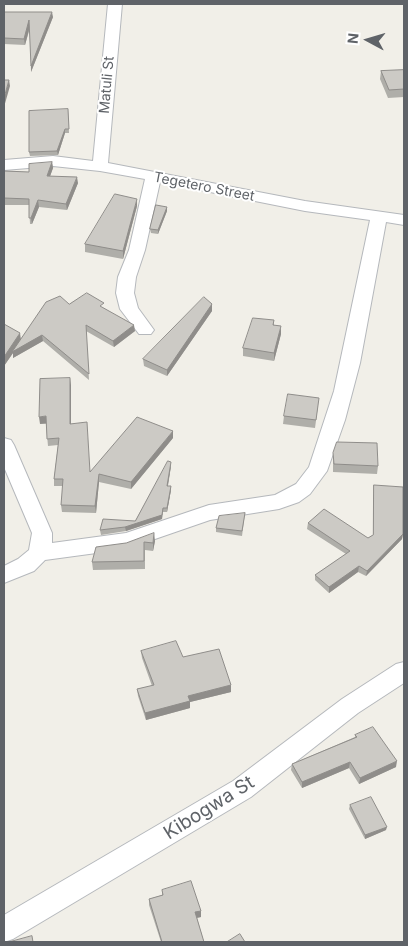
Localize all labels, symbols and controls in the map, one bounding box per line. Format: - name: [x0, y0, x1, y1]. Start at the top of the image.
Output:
- north arrow: [343, 15, 393, 65]
- text: N: [344, 32, 362, 45]
- street label: Matuli St: [96, 56, 118, 114]
- street label: Tegetero Street: [152, 169, 256, 205]
- street label: Kibogwa St: [160, 771, 258, 845]

